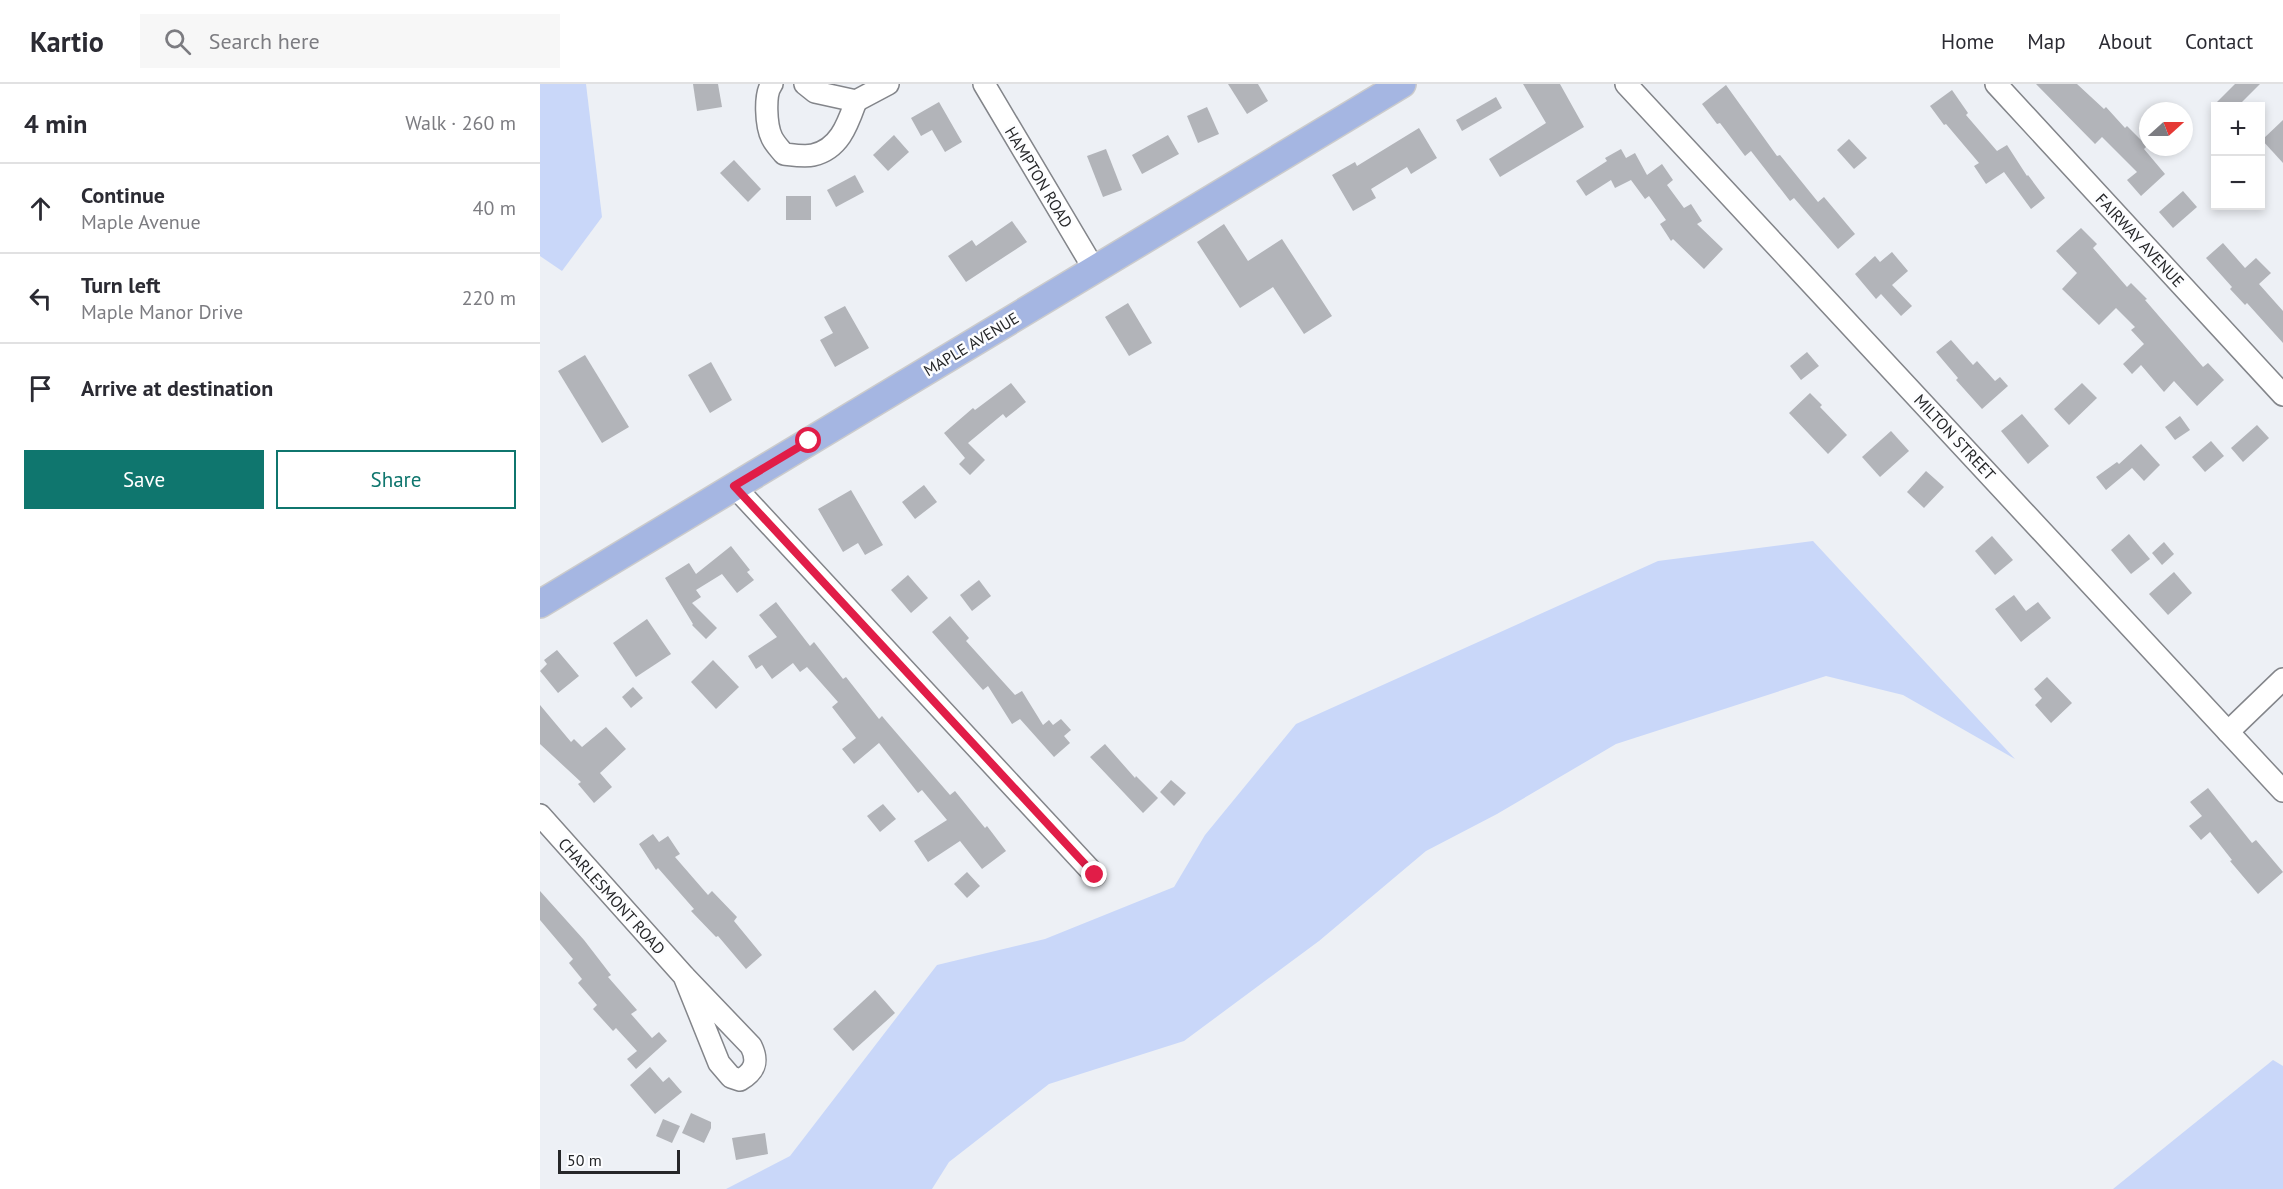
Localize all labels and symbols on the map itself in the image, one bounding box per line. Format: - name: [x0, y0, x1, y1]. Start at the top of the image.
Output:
- north arrow: [2139, 102, 2193, 156]
- street label: HAMPTON ROAD: [1001, 123, 1077, 231]
- street label: FAIRWAY AVENUE: [2092, 189, 2188, 291]
- street label: MAPLE AVENUE: [920, 308, 1022, 380]
- street label: MILTON STREET: [1910, 390, 2000, 484]
- route start: [795, 427, 821, 453]
- street label: CHARLESMONT ROAD: [554, 834, 670, 958]
- route end: [1081, 861, 1107, 887]
- scale bar: [558, 1147, 680, 1174]

